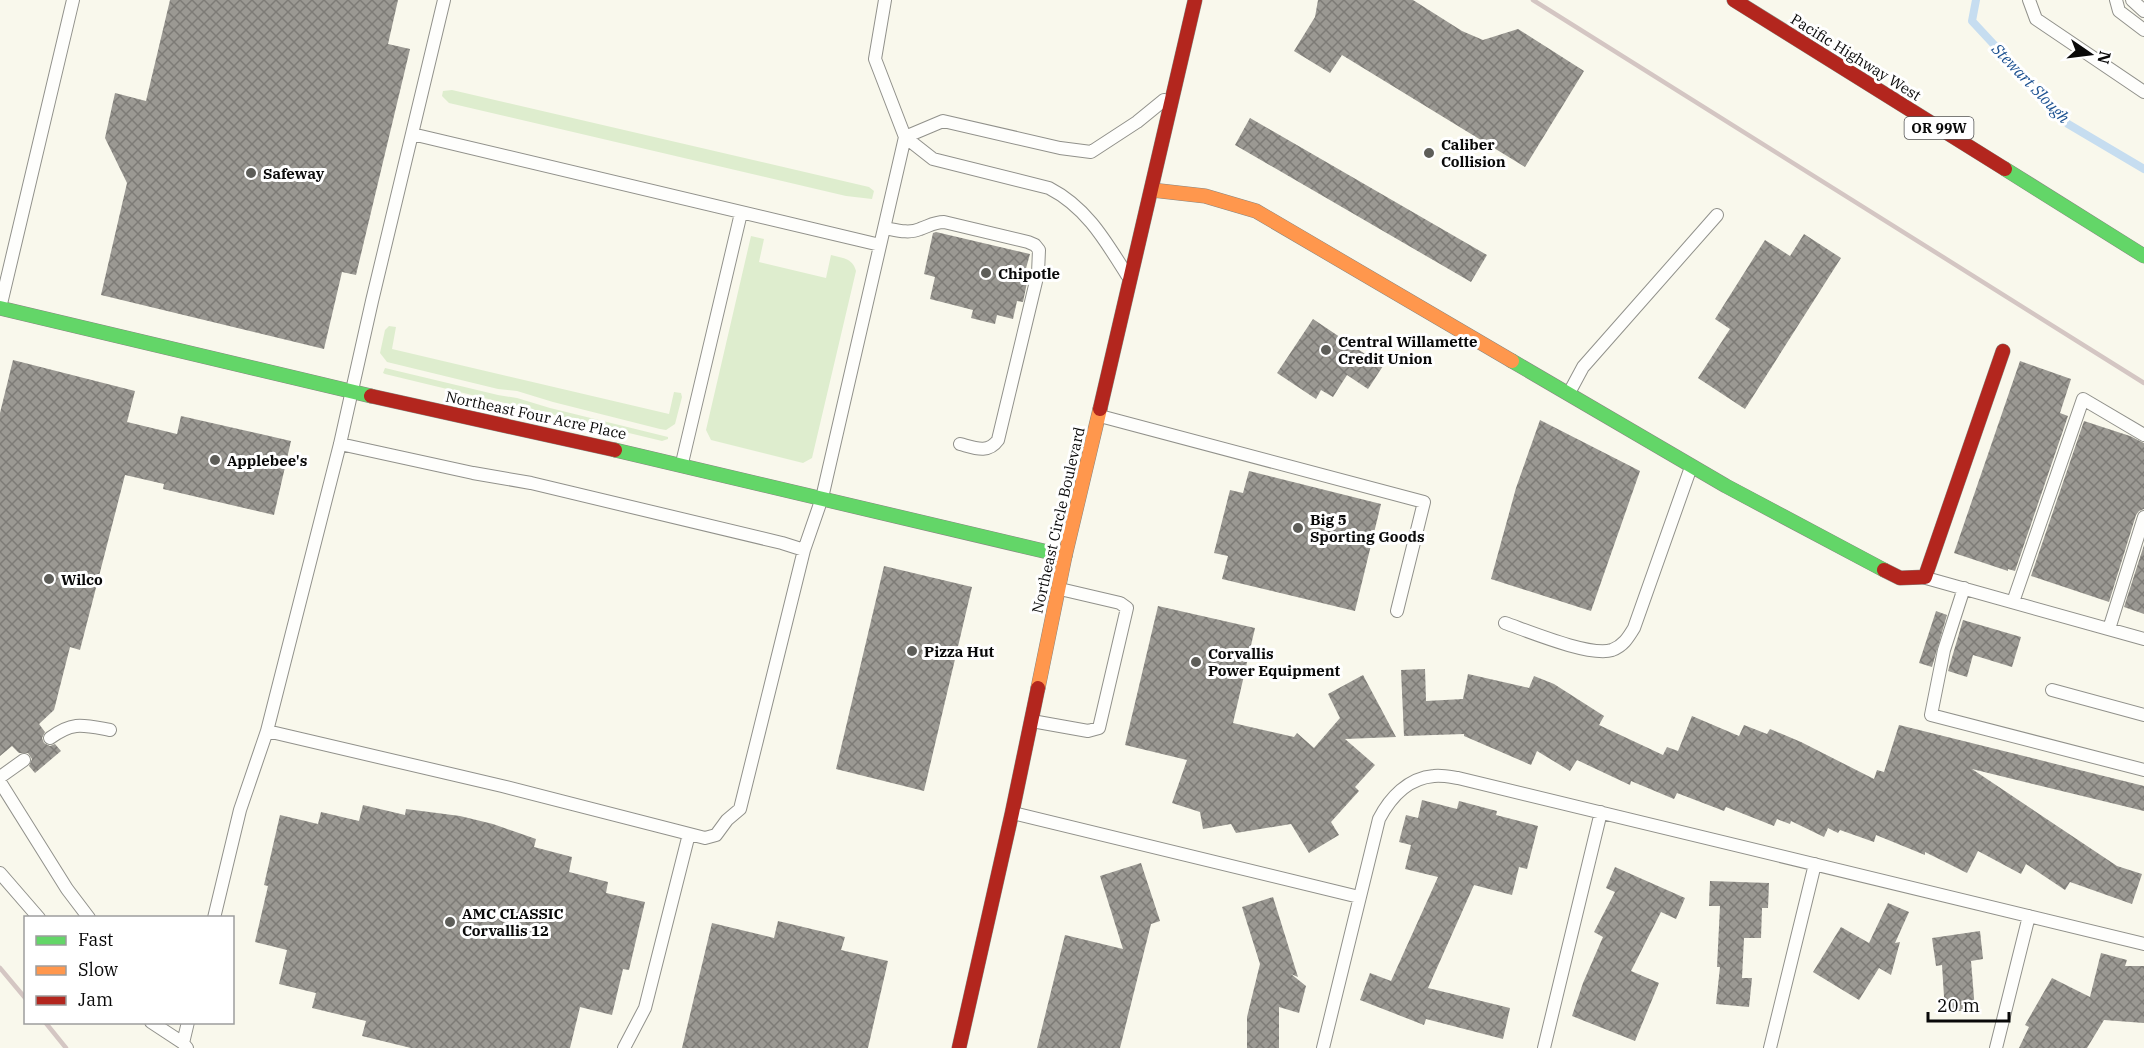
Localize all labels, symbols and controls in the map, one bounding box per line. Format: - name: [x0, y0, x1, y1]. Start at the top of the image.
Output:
- street label: Pacific Highway West: [1787, 9, 1925, 105]
- north arrow: [2060, 24, 2120, 84]
- water label: Stewart Slough: [1987, 38, 2074, 127]
- text: N: [2093, 49, 2116, 66]
- road number: OR 99W: [1904, 117, 1974, 139]
- place label: Caliber Collision: [1441, 135, 1506, 171]
- marker: Caliber Collision: [1422, 146, 1436, 160]
- place label: Safeway: [263, 164, 325, 183]
- marker: Safeway: [244, 166, 258, 180]
- place label: Chipotle: [998, 264, 1060, 283]
- marker: Chipotle: [979, 266, 993, 280]
- place label: Central Willamette Credit Union: [1338, 332, 1477, 368]
- marker: Central Willamette Credit Union: [1319, 343, 1333, 357]
- street label: Northeast Four Acre Place: [444, 387, 628, 443]
- street label: Northeast Circle Boulevard: [1027, 425, 1089, 615]
- place label: Applebee's: [227, 451, 307, 470]
- marker: Applebee's: [208, 453, 222, 467]
- place label: Big 5 Sporting Goods: [1310, 510, 1425, 546]
- marker: Big 5 Sporting Goods: [1291, 521, 1305, 535]
- place label: Wilco: [61, 570, 103, 589]
- marker: Wilco: [42, 572, 56, 586]
- place label: Pizza Hut: [924, 642, 995, 661]
- marker: Pizza Hut: [905, 644, 919, 658]
- place label: Corvallis Power Equipment: [1208, 644, 1341, 680]
- marker: Corvallis Power Equipment: [1189, 655, 1203, 669]
- place label: AMC CLASSIC Corvallis 12: [462, 904, 564, 940]
- marker: AMC CLASSIC Corvallis 12: [443, 915, 457, 929]
- legend: [24, 916, 234, 1024]
- text: Fast: [78, 928, 113, 951]
- text: Slow: [78, 958, 118, 981]
- scale bar: [1928, 985, 2009, 1023]
- text: Jam: [78, 988, 113, 1011]
- text: 20 m: [1937, 994, 1980, 1017]

